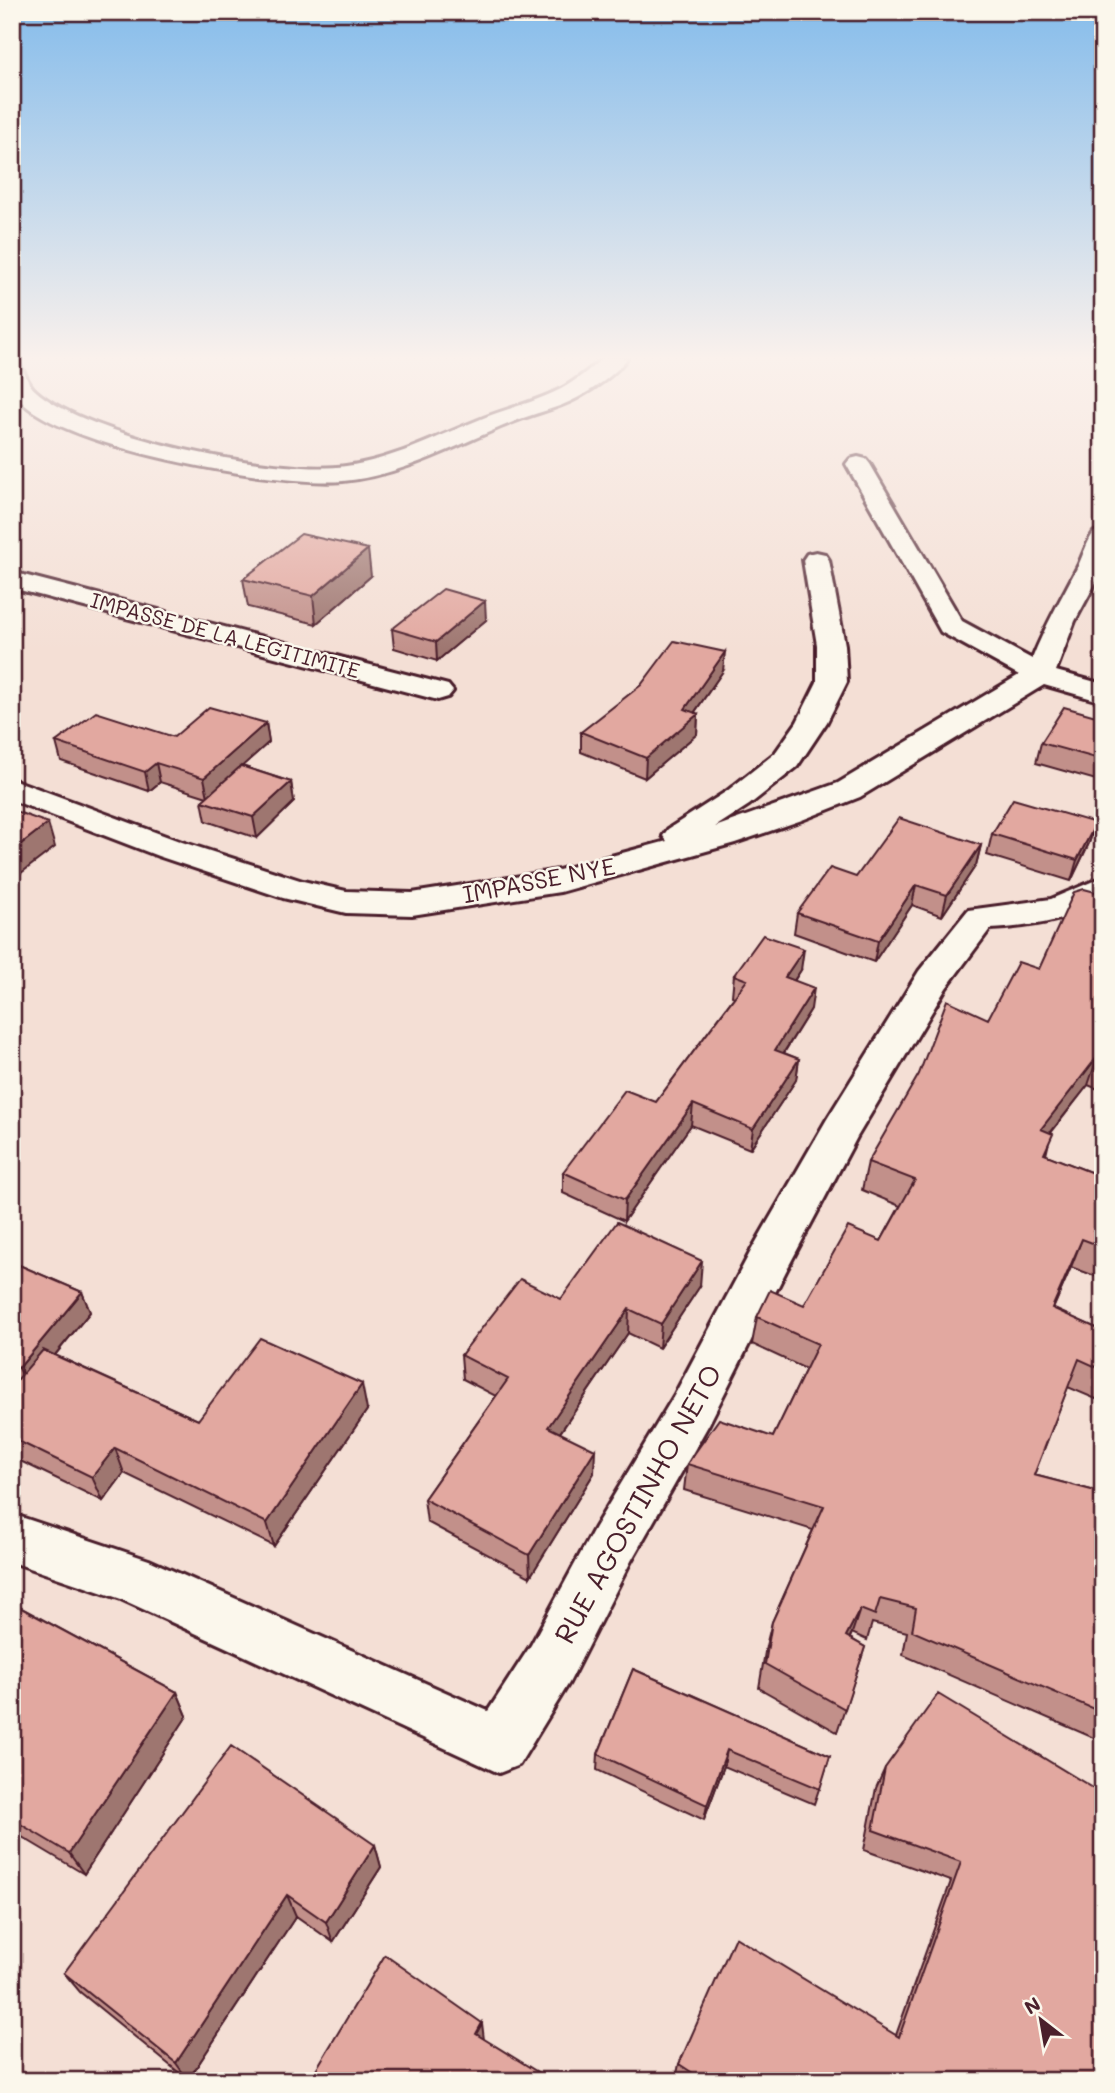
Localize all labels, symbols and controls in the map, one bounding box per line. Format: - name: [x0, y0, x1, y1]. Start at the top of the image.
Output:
- street label: IMPASSE DE LA LEGITIMITE: [88, 586, 363, 684]
- street label: IMPASSE NYE: [460, 850, 618, 909]
- street label: RUE AGOSTINHO NETO: [545, 1358, 729, 1649]
- north arrow: [1006, 1984, 1076, 2054]
- text: N: [1019, 1991, 1045, 2019]

